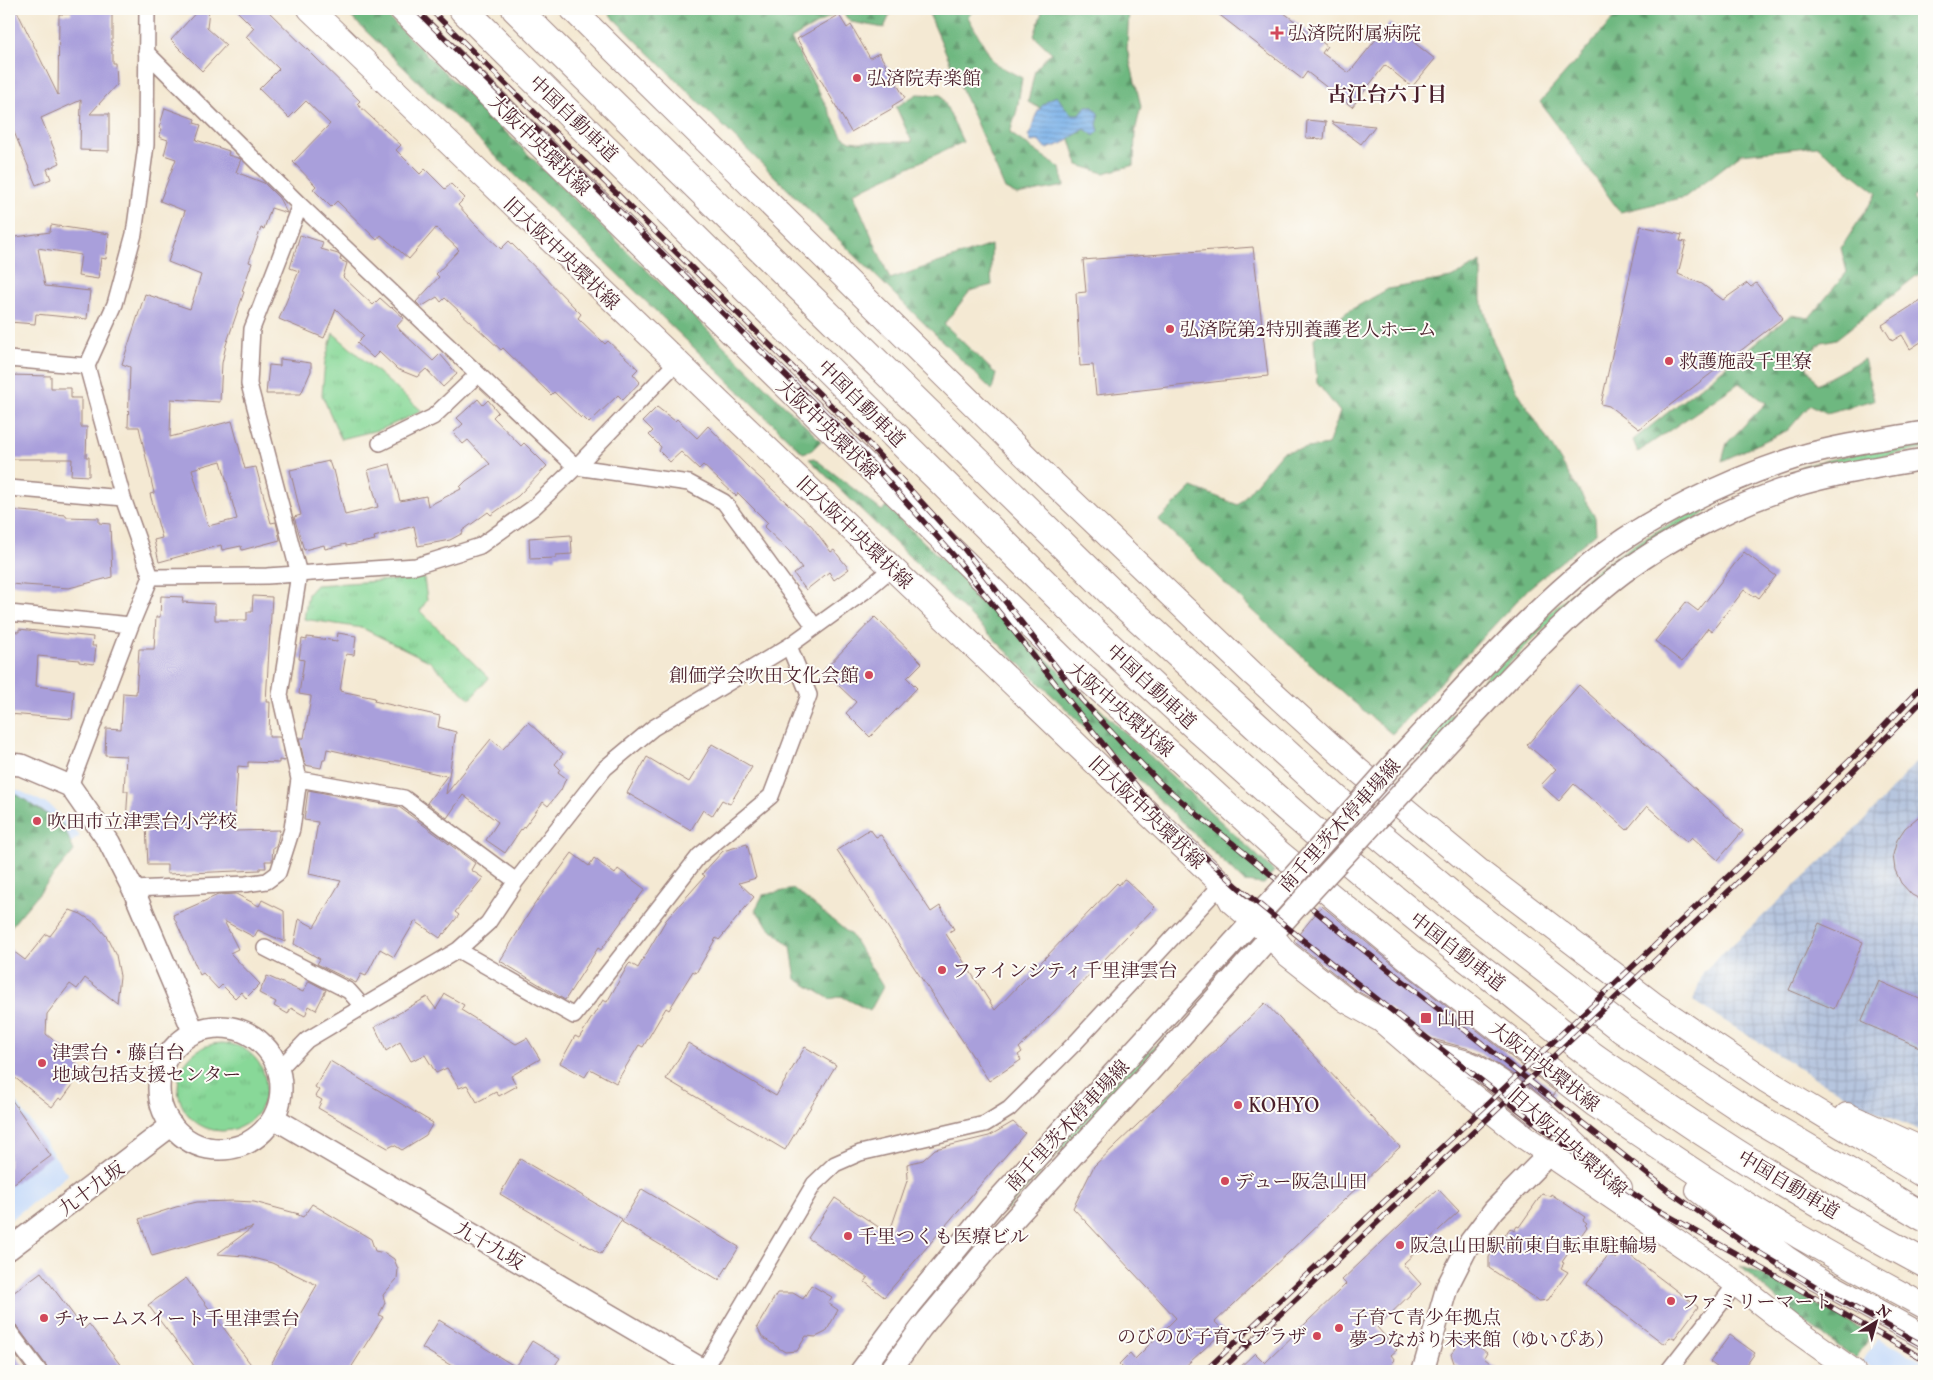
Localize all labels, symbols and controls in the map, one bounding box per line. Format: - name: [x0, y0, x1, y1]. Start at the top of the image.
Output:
- place label: 弘済院附属病院: [1288, 22, 1421, 46]
- marker: 弘済院附属病院: [1270, 26, 1284, 40]
- place label: 弘済院寿楽館: [867, 67, 981, 91]
- street label: 中国自動車道: [524, 70, 623, 167]
- marker: 弘済院寿楽館: [851, 72, 863, 84]
- district label: 古江台六丁目: [1327, 82, 1447, 107]
- street label: 大阪中央環状線: [484, 90, 595, 201]
- street label: 旧大阪中央環状線: [498, 192, 624, 315]
- place label: 弘済院第2特別養護老人ホーム: [1180, 318, 1437, 342]
- marker: 弘済院第2特別養護老人ホーム: [1164, 323, 1176, 335]
- place label: 救護施設千里寮: [1679, 350, 1812, 374]
- street label: 中国自動車道: [812, 355, 910, 453]
- marker: 救護施設千里寮: [1663, 355, 1675, 367]
- street label: 大阪中央環状線: [771, 375, 883, 485]
- street label: 旧大阪中央環状線: [791, 471, 917, 594]
- street label: 中国自動車道: [1101, 639, 1201, 734]
- street label: 大阪中央環状線: [1062, 657, 1178, 762]
- place label: 創価学会吹田文化会館: [669, 664, 859, 688]
- marker: 創価学会吹田文化会館: [863, 669, 875, 681]
- street label: 旧大阪中央環状線: [1083, 751, 1209, 874]
- street label: 南千里茨木停車場線: [1274, 754, 1406, 897]
- place label: 吹田市立津雲台小学校: [47, 810, 237, 834]
- marker: 吹田市立津雲台小学校: [31, 815, 43, 827]
- street label: 中国自動車道: [1405, 907, 1510, 996]
- place label: ファインシティ千里津雲台: [952, 959, 1178, 983]
- marker: ファインシティ千里津雲台: [936, 964, 948, 976]
- place label: 山田: [1437, 1007, 1475, 1031]
- marker: 山田: [1419, 1011, 1433, 1025]
- street label: 大阪中央環状線: [1485, 1016, 1604, 1117]
- place label: 津雲台・藤白台 地域包括支援センター: [52, 1041, 241, 1087]
- street label: 南千里茨木停車場線: [1001, 1055, 1135, 1196]
- marker: 津雲台・藤白台 地域包括支援センター: [36, 1057, 48, 1069]
- street label: 旧大阪中央環状線: [1503, 1083, 1632, 1203]
- place label: KOHYO: [1248, 1094, 1319, 1118]
- marker: KOHYO: [1232, 1099, 1244, 1111]
- street label: 中国自動車道: [1733, 1145, 1844, 1225]
- street label: 九十九坂: [54, 1156, 129, 1221]
- place label: デュー阪急山田: [1235, 1170, 1367, 1194]
- marker: デュー阪急山田: [1219, 1175, 1231, 1187]
- street label: 九十九坂: [451, 1216, 528, 1275]
- place label: 千里つくも医療ビル: [858, 1225, 1029, 1249]
- marker: 千里つくも医療ビル: [842, 1230, 854, 1242]
- place label: 阪急山田駅前東自転車駐輪場: [1410, 1234, 1657, 1258]
- marker: 阪急山田駅前東自転車駐輪場: [1394, 1239, 1406, 1251]
- place label: ファミリーマート: [1681, 1290, 1833, 1314]
- marker: ファミリーマート: [1665, 1295, 1677, 1307]
- north arrow: [1850, 1298, 1900, 1348]
- text: N: [1873, 1301, 1894, 1323]
- place label: 子育て青少年拠点 夢つながり未来館（ゆいぴあ）: [1349, 1306, 1615, 1352]
- place label: チャームスイート千里津雲台: [54, 1307, 300, 1331]
- marker: チャームスイート千里津雲台: [38, 1312, 50, 1324]
- marker: 子育て青少年拠点 夢つながり未来館（ゆいぴあ）: [1333, 1322, 1345, 1334]
- place label: のびのび子育てプラザ: [1117, 1325, 1307, 1349]
- marker: のびのび子育てプラザ: [1311, 1330, 1323, 1342]

